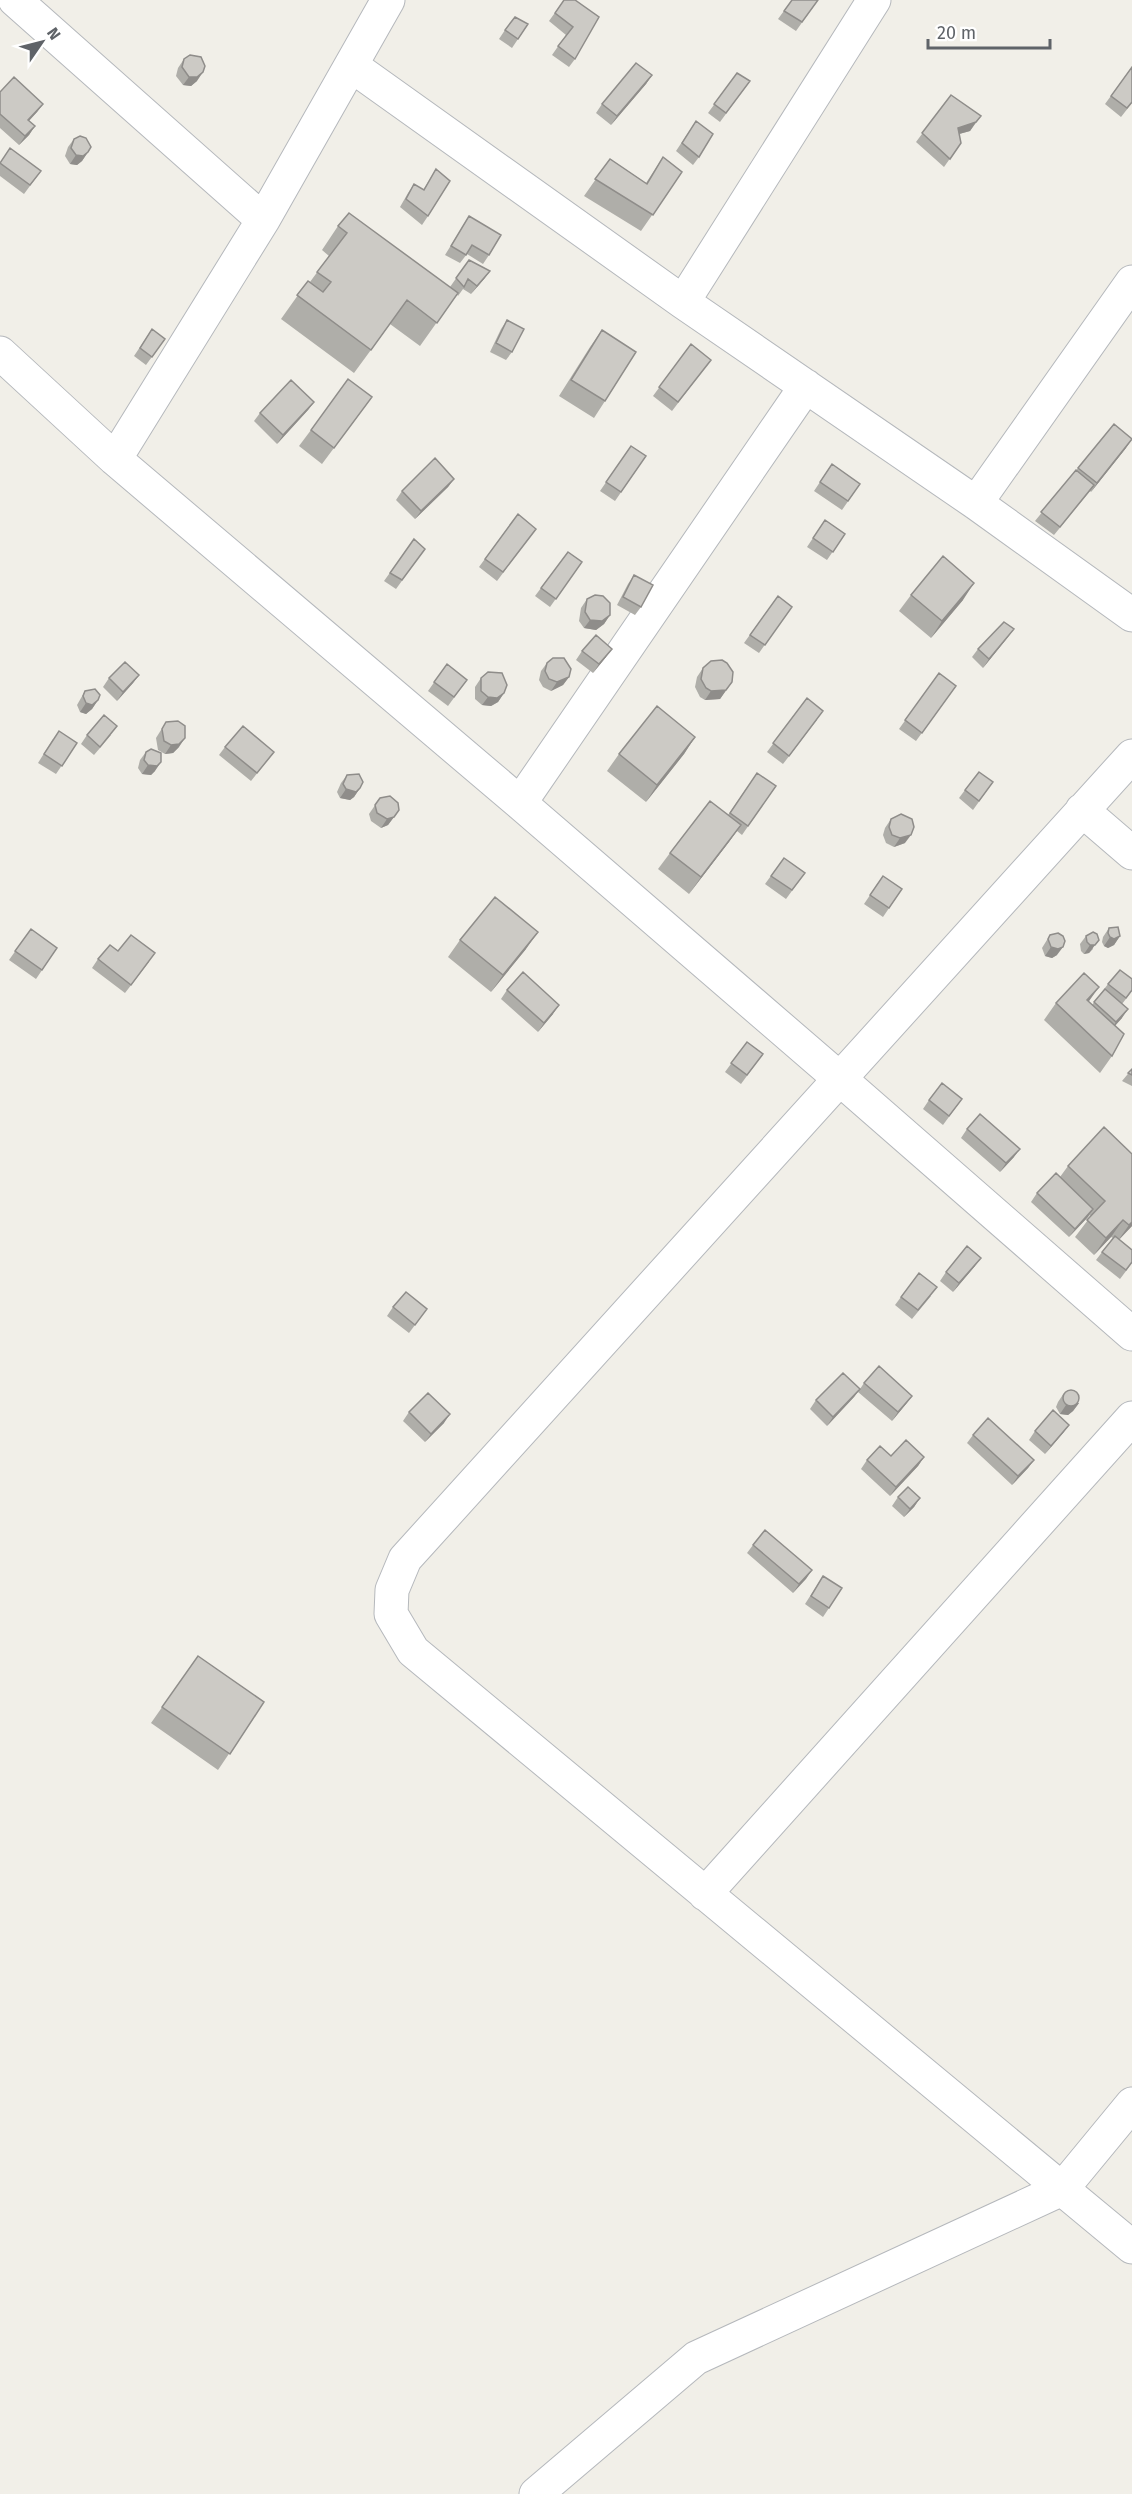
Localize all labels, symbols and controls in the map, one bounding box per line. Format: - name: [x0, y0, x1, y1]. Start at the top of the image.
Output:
- north arrow: [12, 12, 72, 72]
- scale bar: [928, 12, 1050, 50]
- text: 20 m: [937, 22, 976, 44]
- text: N: [43, 24, 65, 43]

